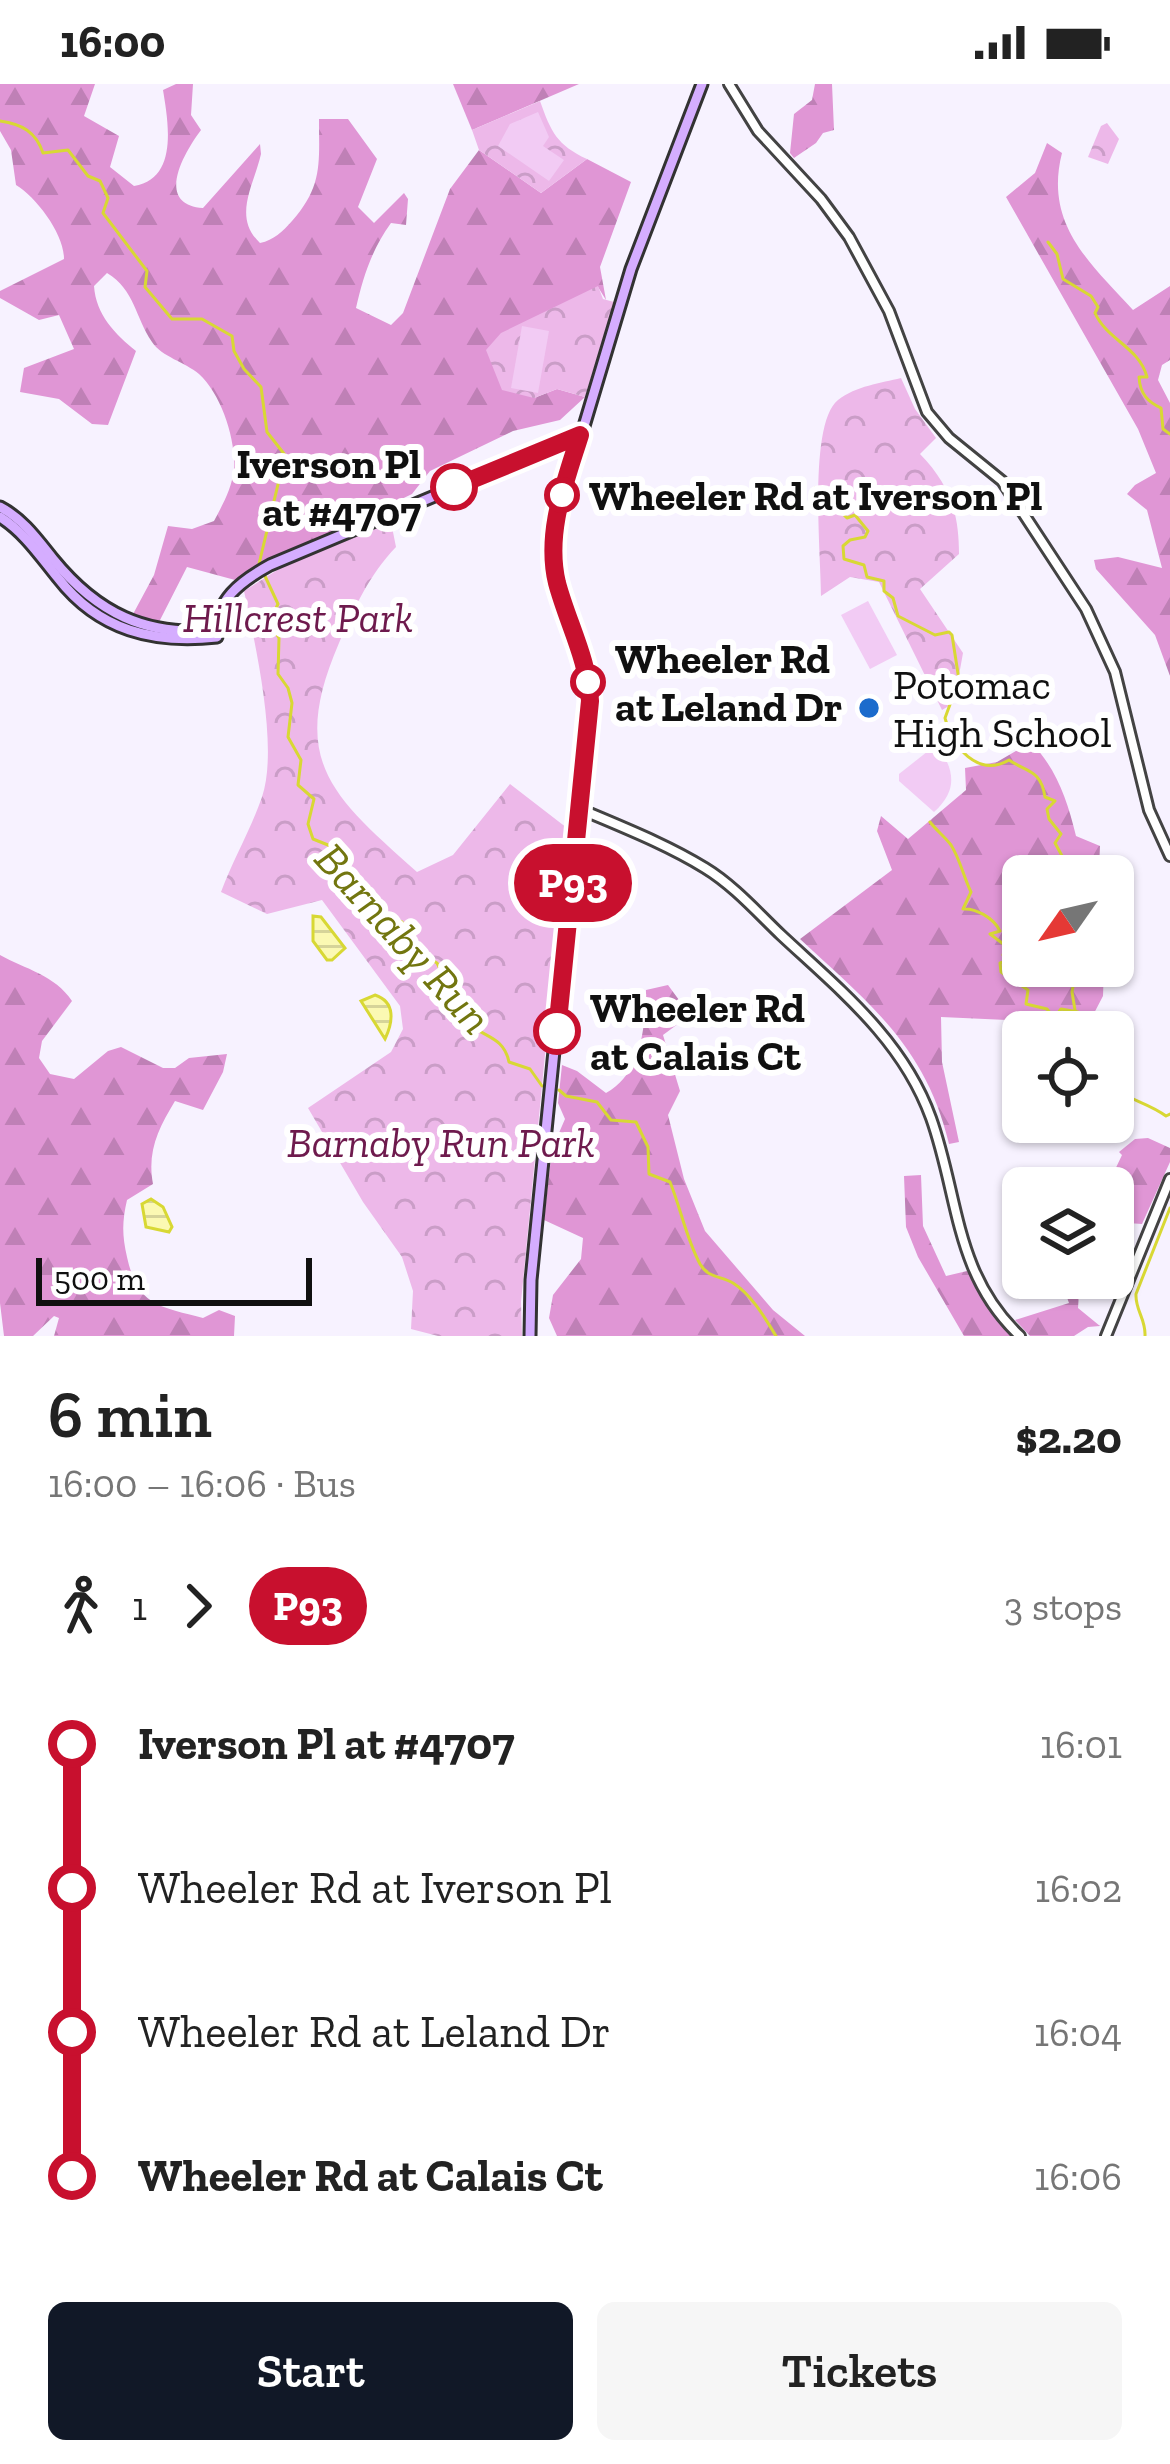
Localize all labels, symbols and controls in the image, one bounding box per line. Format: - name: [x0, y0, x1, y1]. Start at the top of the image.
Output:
- text: 16:00: [60, 15, 165, 69]
- place label: Iverson Pl at #4707: [236, 438, 421, 537]
- marker: Iverson Pl at #4707: [432, 465, 476, 509]
- place label: Wheeler Rd at Iverson Pl: [589, 470, 1042, 521]
- marker: Wheeler Rd at Iverson Pl: [546, 479, 578, 511]
- park label: Hillcrest Park: [183, 592, 413, 643]
- place label: Wheeler Rd at Leland Dr: [615, 633, 842, 732]
- place label: Potomac High School: [893, 659, 1112, 758]
- marker: Wheeler Rd at Leland Dr: [572, 666, 604, 698]
- marker: Potomac High School: [856, 695, 882, 721]
- water label: Barnaby Run: [304, 832, 503, 1045]
- line badge: P93: [504, 844, 642, 922]
- north arrow: [1002, 855, 1134, 987]
- map controls: [1002, 855, 1134, 1299]
- text: P93: [538, 857, 608, 908]
- place label: Wheeler Rd at Calais Ct: [590, 982, 805, 1081]
- marker: Wheeler Rd at Calais Ct: [535, 1009, 579, 1053]
- button: locate: [1002, 1011, 1134, 1143]
- park label: Barnaby Run Park: [287, 1117, 595, 1168]
- button: layers: [1002, 1167, 1134, 1299]
- scale bar: [36, 1252, 312, 1305]
- text: 500 m: [54, 1259, 145, 1298]
- text: 6 min: [48, 1375, 212, 1454]
- text: $2.20: [1015, 1411, 1122, 1465]
- text: 16:00 – 16:06 · Bus: [48, 1460, 356, 1507]
- icon: walk: [48, 1573, 114, 1639]
- icon: forward: [165, 1573, 231, 1639]
- text: P93: [273, 1580, 343, 1631]
- text: 1: [132, 1583, 147, 1630]
- text: 3 stops: [1004, 1583, 1122, 1630]
- text: Iverson Pl at #4707: [138, 1717, 515, 1771]
- text: 16:01: [1040, 1721, 1122, 1768]
- text: Wheeler Rd at Iverson Pl: [138, 1861, 612, 1915]
- text: 16:02: [1035, 1865, 1122, 1912]
- text: Wheeler Rd at Leland Dr: [138, 2005, 611, 2059]
- text: 16:04: [1034, 2009, 1122, 2056]
- text: Wheeler Rd at Calais Ct: [138, 2149, 603, 2203]
- text: 16:06: [1034, 2153, 1122, 2200]
- button: Start: [48, 2302, 573, 2440]
- button: Tickets: [597, 2302, 1122, 2440]

